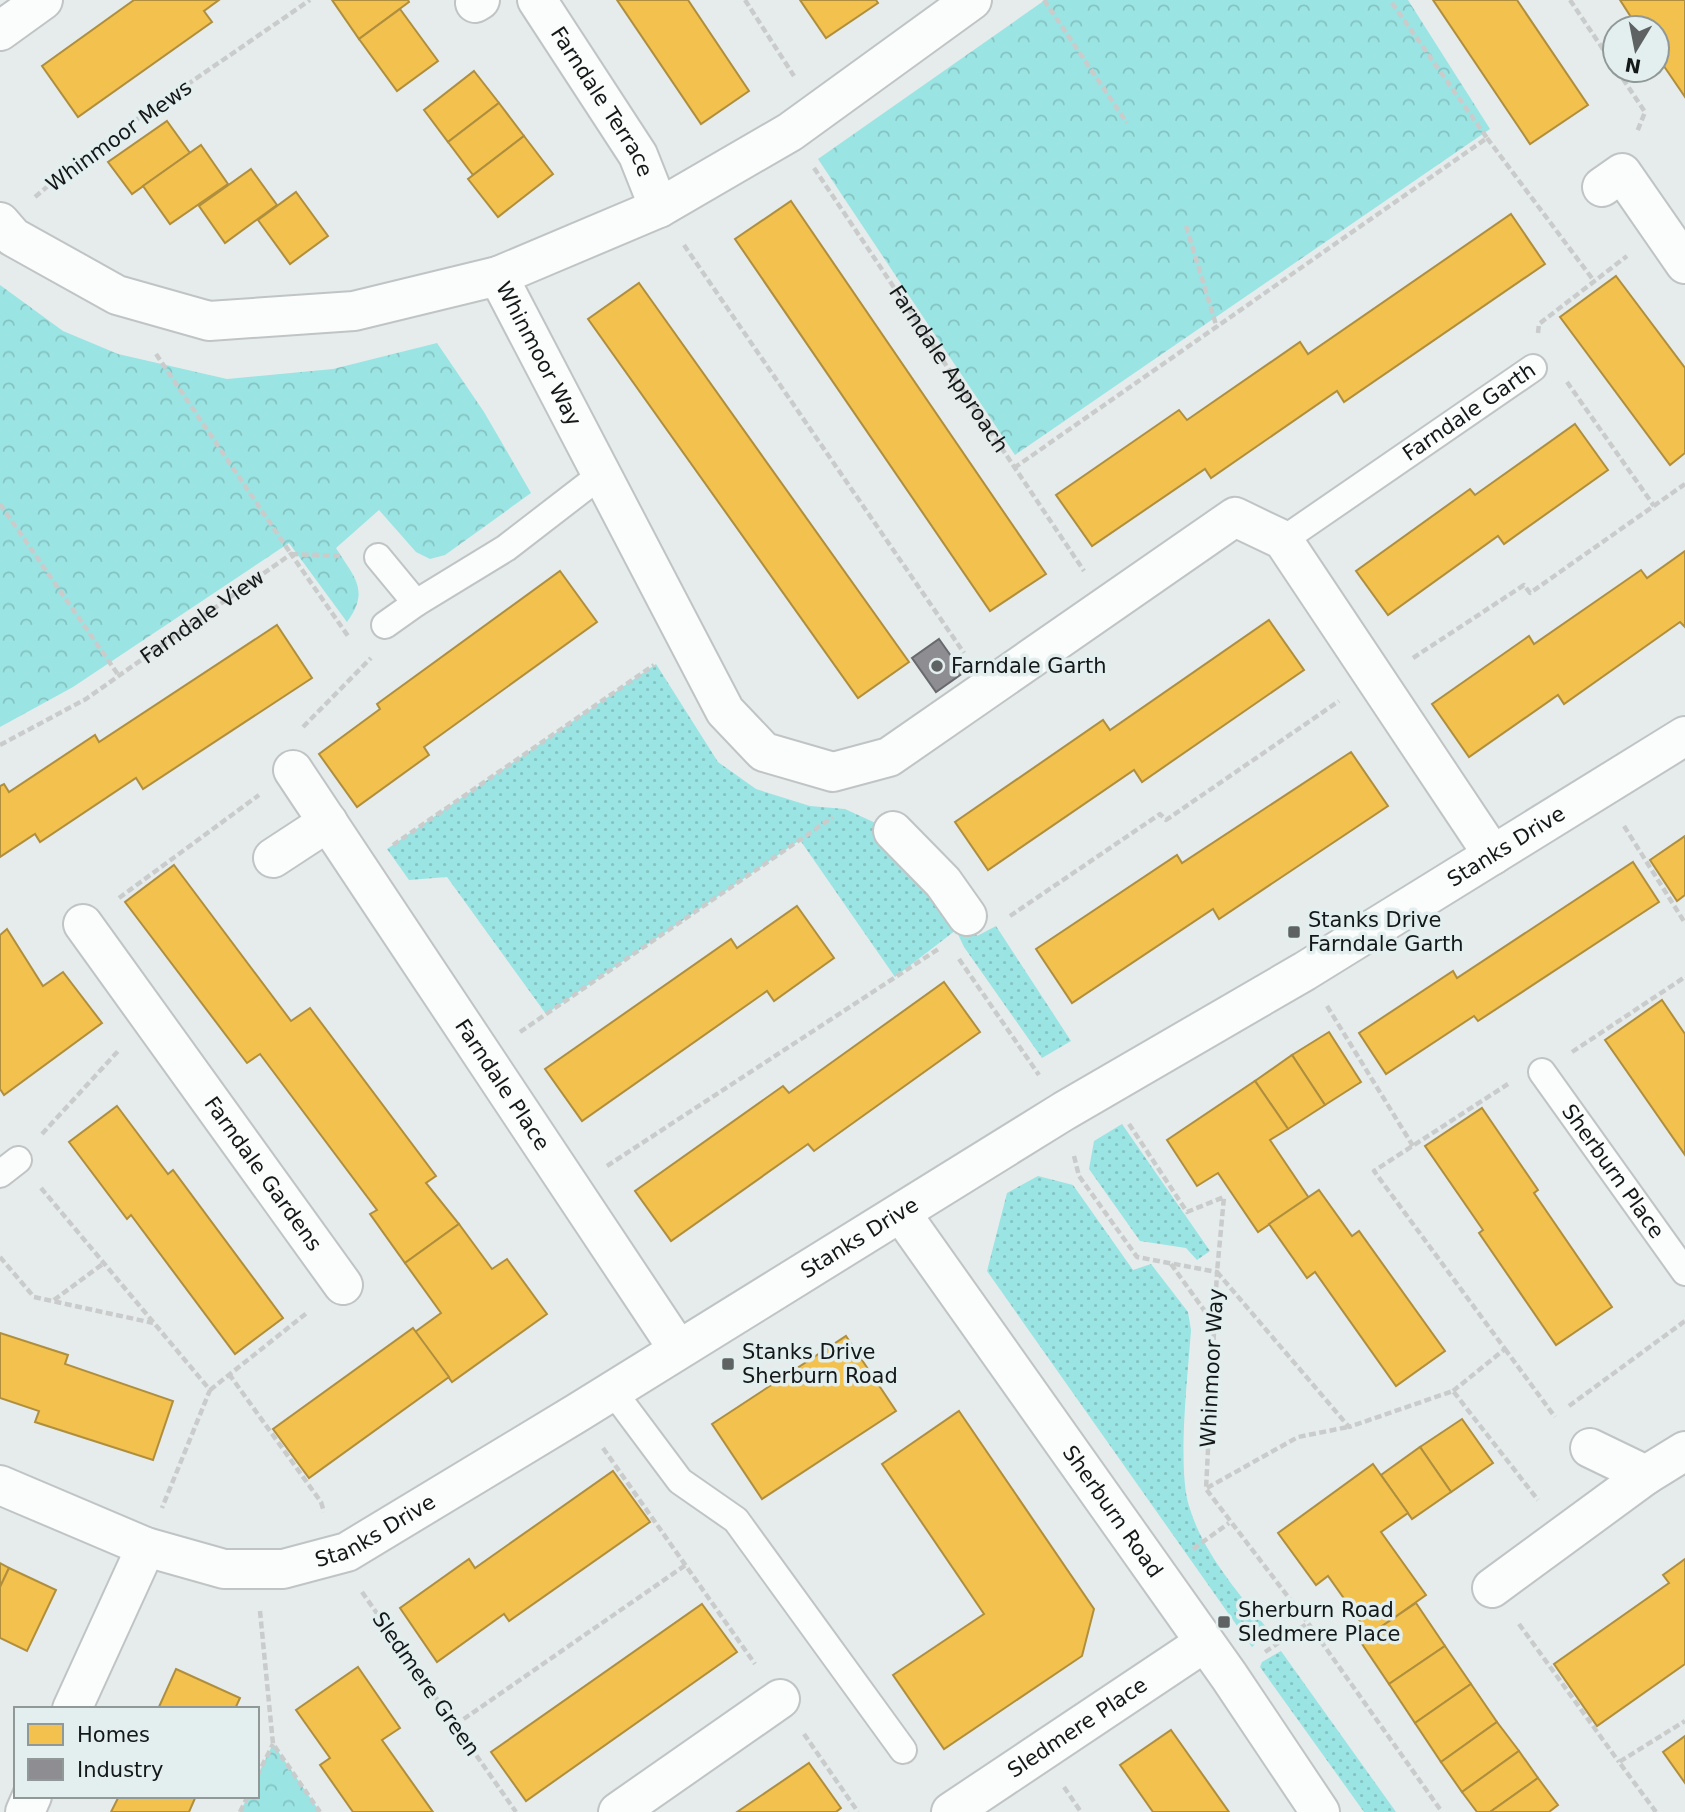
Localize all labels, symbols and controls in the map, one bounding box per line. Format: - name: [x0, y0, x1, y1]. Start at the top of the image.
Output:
- north arrow: [1601, 14, 1671, 84]
- street label: Farndale Terrace: [546, 22, 657, 180]
- text: N: [1623, 54, 1643, 78]
- street label: Whinmoor Mews: [42, 75, 196, 197]
- street label: Whinmoor Way: [491, 278, 586, 430]
- street label: Farndale Approach: [884, 281, 1013, 457]
- street label: Farndale Garth: [1398, 358, 1540, 466]
- street label: Farndale View: [136, 565, 269, 669]
- place label: Farndale Garth: [951, 654, 1107, 678]
- marker: Farndale Garth: [929, 658, 945, 674]
- street label: Stanks Drive: [1443, 801, 1569, 892]
- place label: Stanks Drive Farndale Garth: [1308, 908, 1464, 956]
- marker: Stanks Drive Farndale Garth: [1286, 924, 1302, 940]
- street label: Farndale Place: [450, 1015, 554, 1155]
- street label: Farndale Gardens: [199, 1092, 327, 1256]
- street label: Sherburn Place: [1557, 1100, 1669, 1243]
- street label: Stanks Drive: [796, 1192, 923, 1283]
- street label: Whinmoor Way: [1196, 1288, 1228, 1448]
- place label: Stanks Drive Sherburn Road: [742, 1340, 898, 1388]
- marker: Stanks Drive Sherburn Road: [720, 1356, 736, 1372]
- street label: Sherburn Road: [1058, 1441, 1167, 1582]
- street label: Stanks Drive: [312, 1490, 440, 1572]
- place label: Sherburn Road Sledmere Place: [1238, 1598, 1400, 1646]
- street label: Sledmere Green: [367, 1607, 485, 1761]
- marker: Sherburn Road Sledmere Place: [1216, 1614, 1232, 1630]
- street label: Sledmere Place: [1003, 1672, 1152, 1783]
- legend: [14, 1707, 259, 1798]
- text: Homes: [77, 1723, 150, 1747]
- text: Industry: [77, 1758, 163, 1782]

